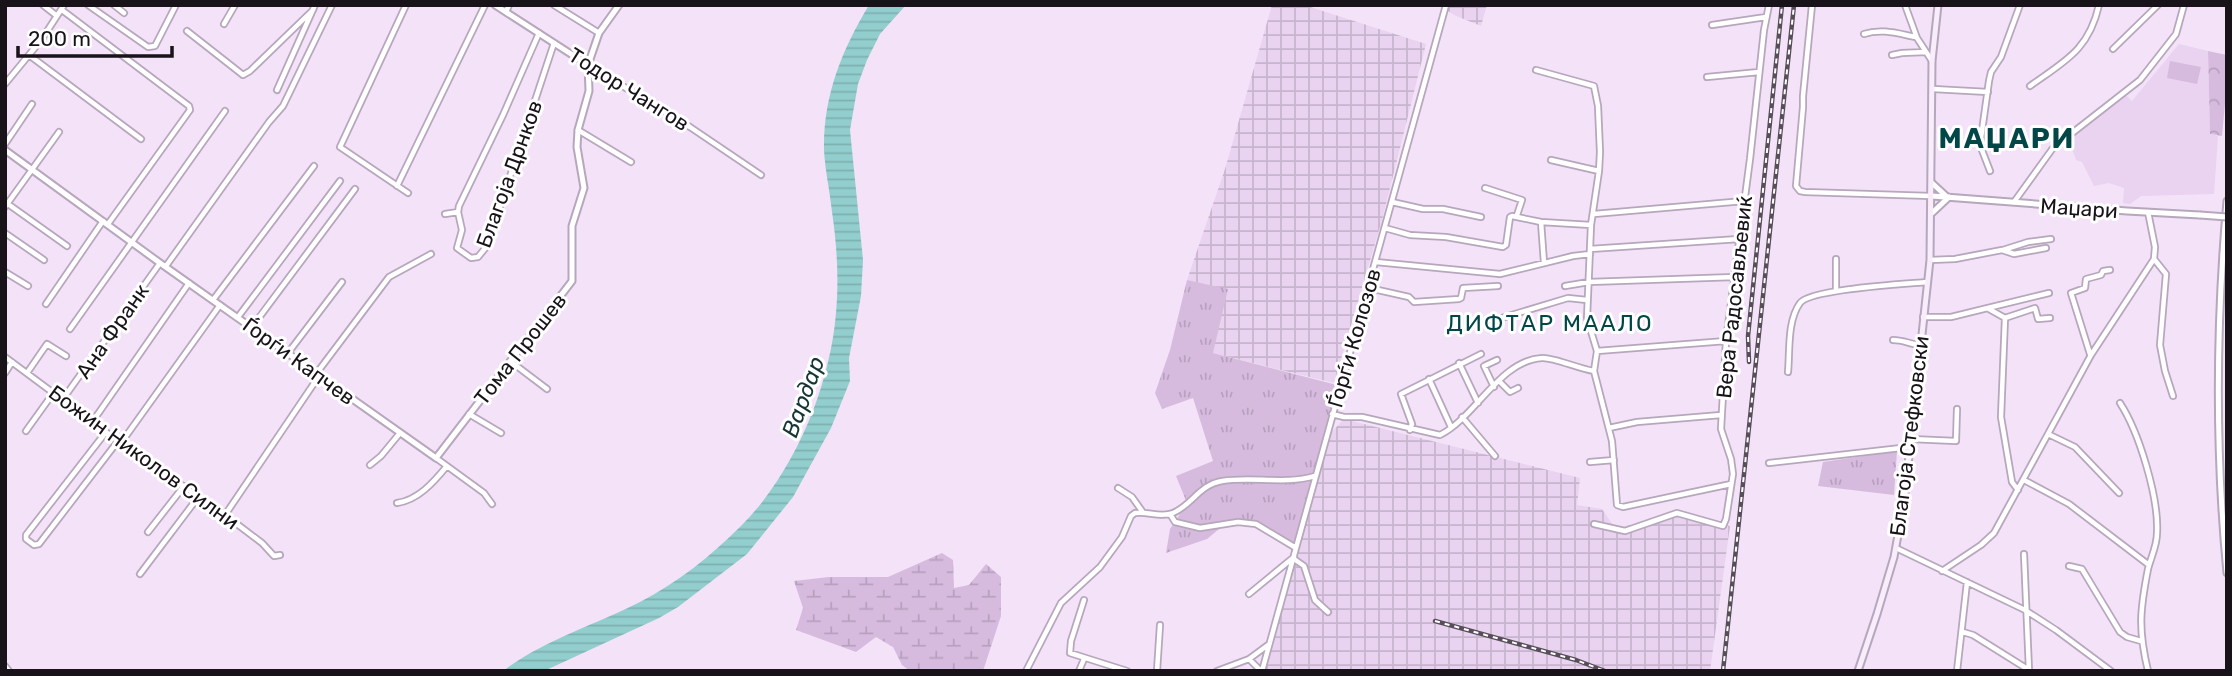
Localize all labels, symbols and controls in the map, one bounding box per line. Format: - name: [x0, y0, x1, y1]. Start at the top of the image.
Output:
- scale bar: [18, 14, 172, 58]
- text: 200 m: [28, 26, 91, 51]
- street label: Тодор Чангов: [564, 42, 694, 136]
- street label: Благоја Дрнков: [471, 97, 547, 251]
- district label: МАЏАРИ: [1939, 122, 2075, 155]
- street label: Маџари: [2039, 193, 2119, 223]
- street label: Вера Радосављевиќ: [1711, 194, 1757, 400]
- street label: Ѓорѓи Колозов: [1322, 266, 1386, 410]
- street label: Ана Франк: [70, 279, 154, 383]
- street label: Тома Прошев: [469, 288, 571, 410]
- district label: ДИФТАР МААЛО: [1446, 309, 1654, 337]
- street label: Ѓорѓи Капчев: [238, 312, 360, 410]
- street label: Благоја Стефковски: [1884, 334, 1934, 538]
- water label: Вардар: [776, 353, 831, 441]
- street label: Божин Николов Силни: [44, 380, 244, 534]

